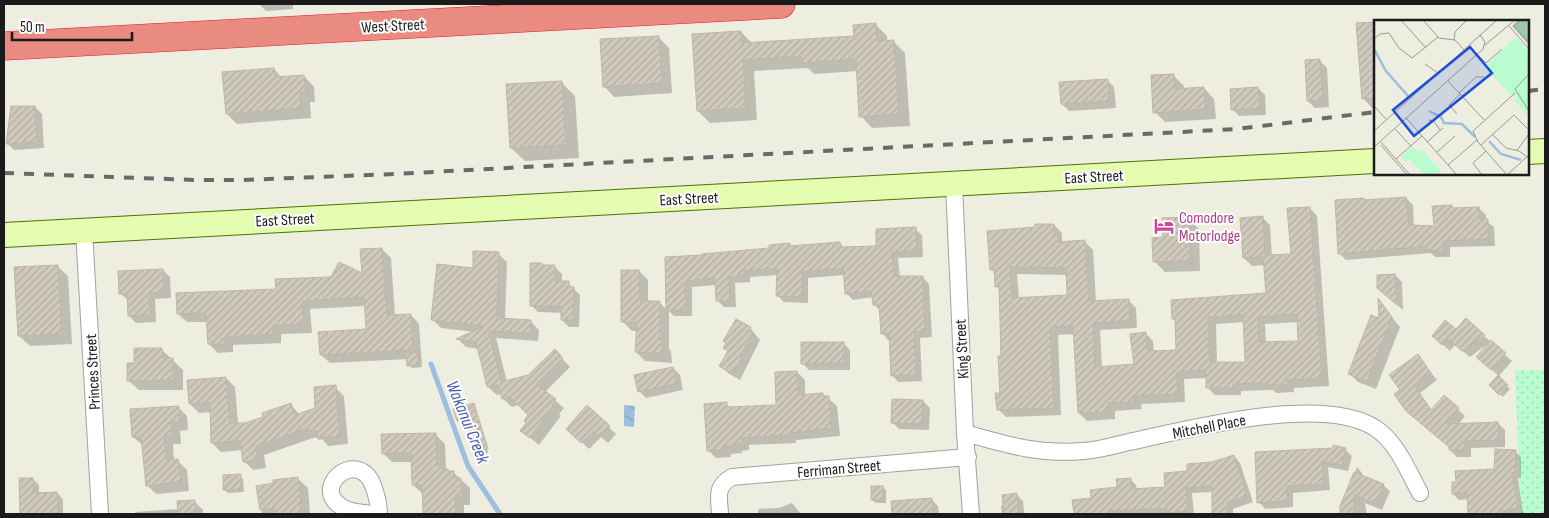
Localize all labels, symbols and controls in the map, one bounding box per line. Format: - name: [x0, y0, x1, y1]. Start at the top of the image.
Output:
- scale bar: [12, 10, 132, 42]
- street label: West Street: [361, 15, 425, 38]
- text: 50 m: [20, 18, 45, 37]
- inset map: [1374, 20, 1529, 175]
- street label: East Street: [1064, 166, 1124, 189]
- street label: East Street: [659, 188, 719, 211]
- street label: East Street: [255, 209, 315, 232]
- place label: Comodore Motorlodge: [1179, 209, 1240, 246]
- hotel icon: Comodore Motorlodge: [1153, 215, 1175, 237]
- street label: King Street: [951, 318, 974, 379]
- street label: Princes Street: [82, 333, 105, 410]
- water label: Wakanui Creek: [441, 378, 494, 468]
- street label: Mitchell Place: [1171, 411, 1247, 444]
- street label: Ferriman Street: [796, 456, 882, 483]

